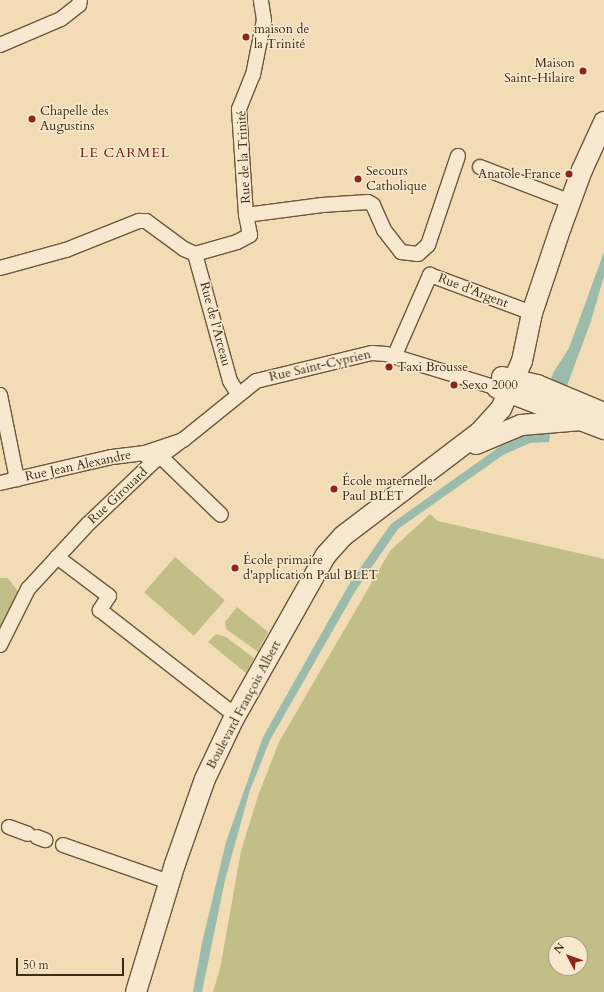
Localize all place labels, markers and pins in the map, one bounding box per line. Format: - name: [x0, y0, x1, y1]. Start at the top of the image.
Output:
- place label: maison de la Trinité: [254, 22, 309, 53]
- marker: maison de la Trinité: [241, 32, 251, 42]
- place label: Maison Saint-Hilaire: [504, 56, 575, 87]
- marker: Maison Saint-Hilaire: [578, 66, 588, 76]
- place label: Chapelle des Augustins: [40, 104, 109, 135]
- marker: Chapelle des Augustins: [27, 114, 37, 124]
- place label: Secours Catholique: [366, 164, 427, 195]
- place label: Anatole France: [478, 166, 561, 182]
- marker: Anatole France: [564, 169, 574, 179]
- marker: Secours Catholique: [353, 174, 363, 184]
- place label: Taxi Brousse: [397, 359, 468, 375]
- marker: Taxi Brousse: [384, 362, 394, 372]
- place label: Sexo 2000: [462, 377, 518, 393]
- marker: Sexo 2000: [449, 380, 459, 390]
- place label: École maternelle Paul BLET: [342, 474, 433, 505]
- marker: École maternelle Paul BLET: [329, 484, 339, 494]
- place label: École primaire d'application Paul BLET: [243, 553, 378, 584]
- marker: École primaire d'application Paul BLET: [230, 563, 240, 573]

